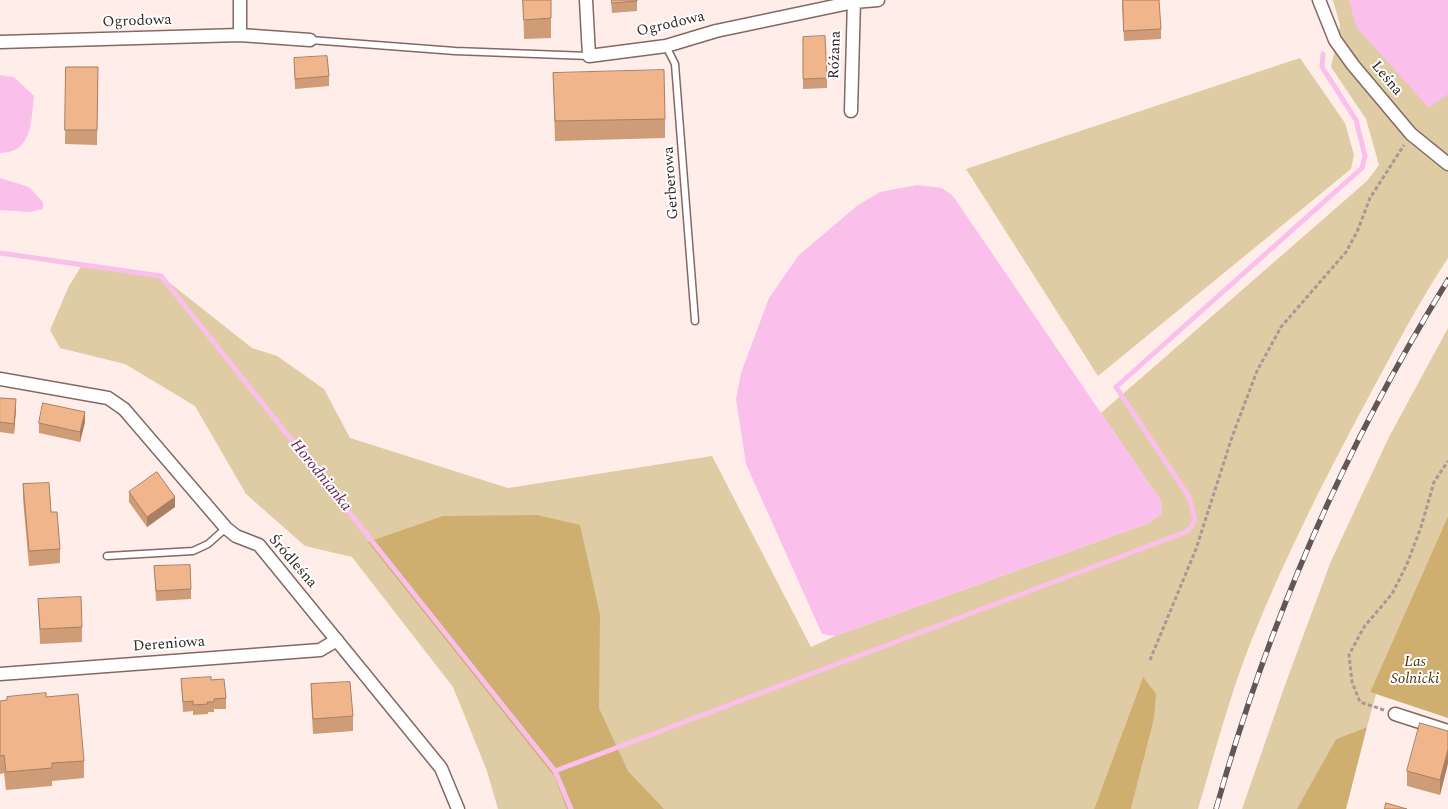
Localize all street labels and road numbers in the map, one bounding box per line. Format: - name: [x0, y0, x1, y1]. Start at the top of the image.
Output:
- street label: Ogrodowa: [635, 8, 707, 42]
- street label: Ogrodowa: [102, 12, 172, 32]
- street label: Różana: [826, 30, 846, 80]
- street label: Leśna: [1367, 58, 1405, 100]
- street label: Gerberowa: [660, 146, 684, 220]
- street label: Śródleśna: [264, 532, 320, 592]
- street label: Dereniowa: [132, 634, 206, 656]

